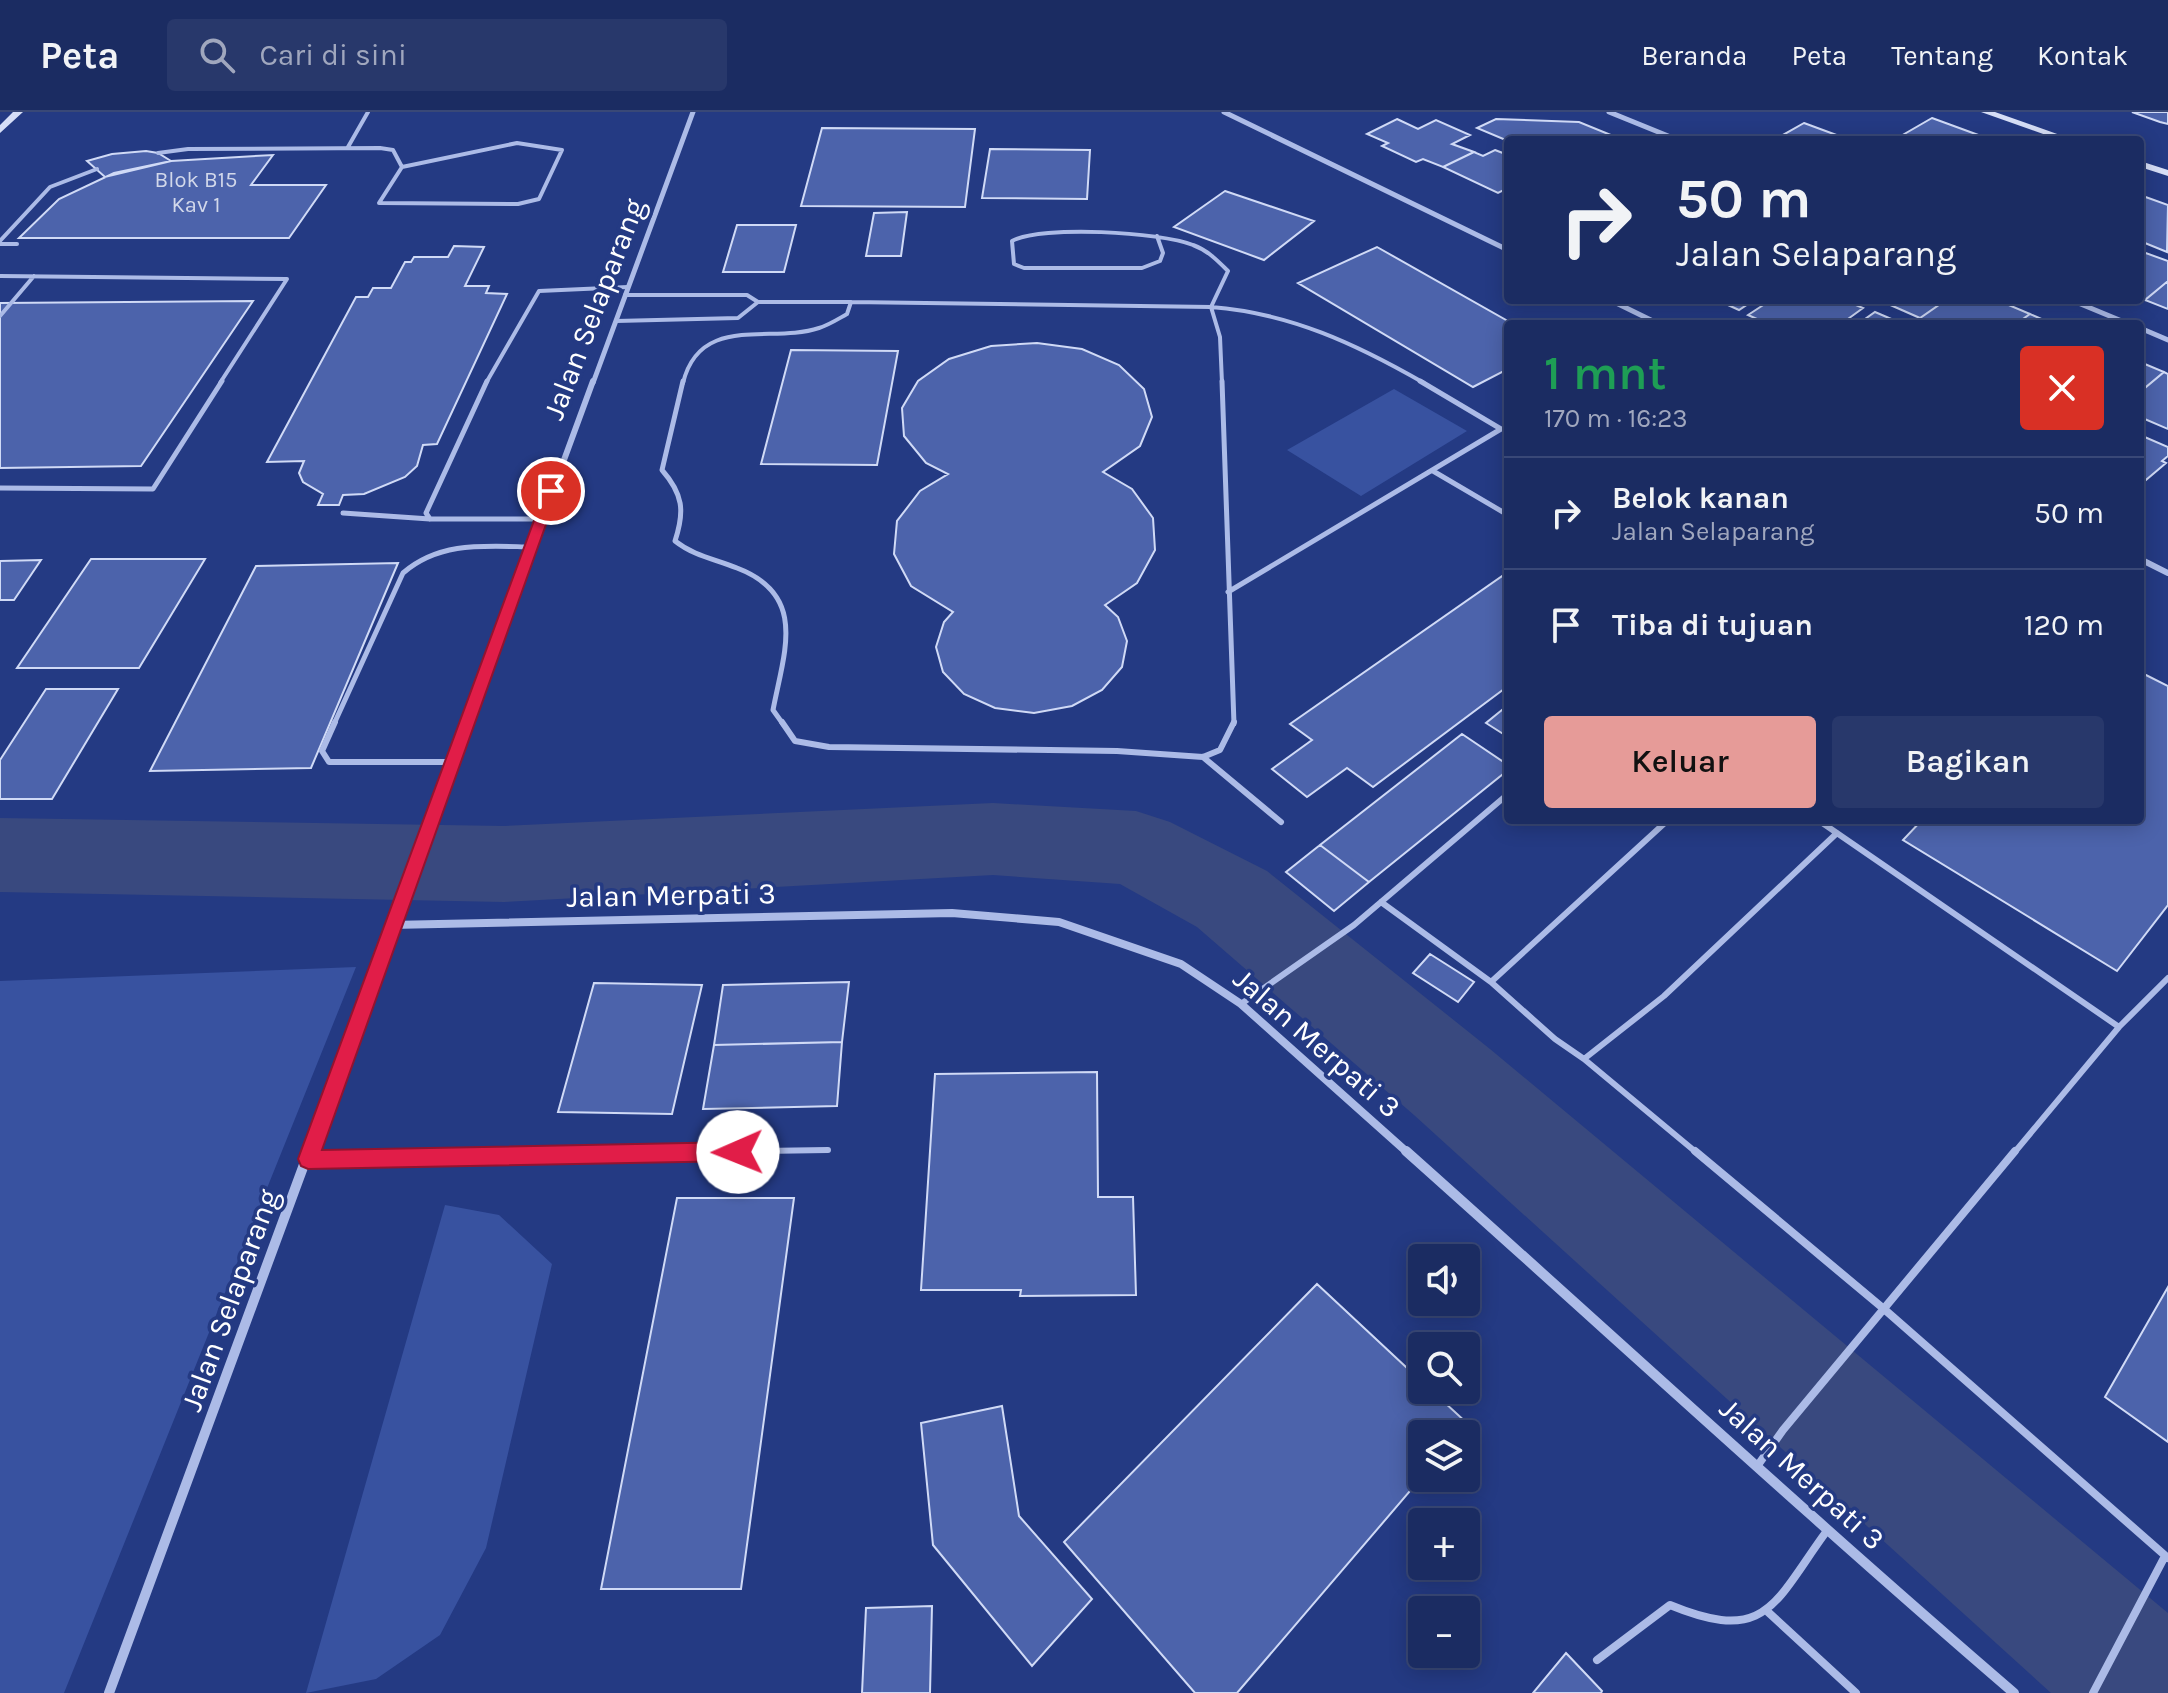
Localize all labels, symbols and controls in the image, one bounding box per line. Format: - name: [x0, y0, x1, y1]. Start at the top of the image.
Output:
- search box: [167, 19, 727, 91]
- text: Peta: [40, 33, 119, 78]
- icon: search: [195, 33, 239, 77]
- text: Cari di sini: [259, 37, 407, 73]
- text: Beranda: [1641, 39, 1747, 72]
- text: Peta: [1791, 39, 1847, 72]
- text: Tentang: [1891, 39, 1993, 72]
- text: Kontak: [2037, 39, 2128, 72]
- text: 50 m: [1676, 166, 1811, 231]
- house number: Blok B15 Kav 1: [155, 167, 237, 218]
- icon: right: [1544, 168, 1648, 272]
- street label: Jalan Selaparang: [535, 193, 653, 425]
- text: Jalan Selaparang: [1676, 233, 1956, 275]
- text: 1 mnt: [1544, 345, 1666, 401]
- button: close: [2020, 346, 2104, 430]
- text: 170 m · 16:23: [1544, 403, 1688, 434]
- pin: [517, 457, 585, 525]
- icon: arrive: [529, 469, 573, 513]
- text: Belok kanan: [1612, 480, 1789, 516]
- icon: right: [1544, 491, 1588, 535]
- text: 50 m: [2034, 495, 2104, 531]
- text: Jalan Selaparang: [1612, 516, 1815, 547]
- icon: arrive: [1544, 603, 1588, 647]
- text: Tiba di tujuan: [1612, 607, 1813, 643]
- text: 120 m: [2024, 607, 2104, 643]
- button: Keluar: [1544, 716, 1816, 808]
- button: Bagikan: [1832, 716, 2104, 808]
- street label: Jalan Merpati 3: [566, 875, 776, 915]
- street label: Jalan Merpati 3: [1226, 961, 1408, 1125]
- position arrow: [696, 1110, 780, 1194]
- street label: Jalan Selaparang: [173, 1184, 287, 1416]
- map controls: [1408, 1244, 1480, 1668]
- button: sound: [1408, 1244, 1480, 1316]
- button: search: [1408, 1332, 1480, 1404]
- street label: Jalan Merpati 3: [1712, 1391, 1892, 1557]
- button: layers: [1408, 1420, 1480, 1492]
- button: +: [1408, 1508, 1480, 1580]
- button: −: [1408, 1596, 1480, 1668]

